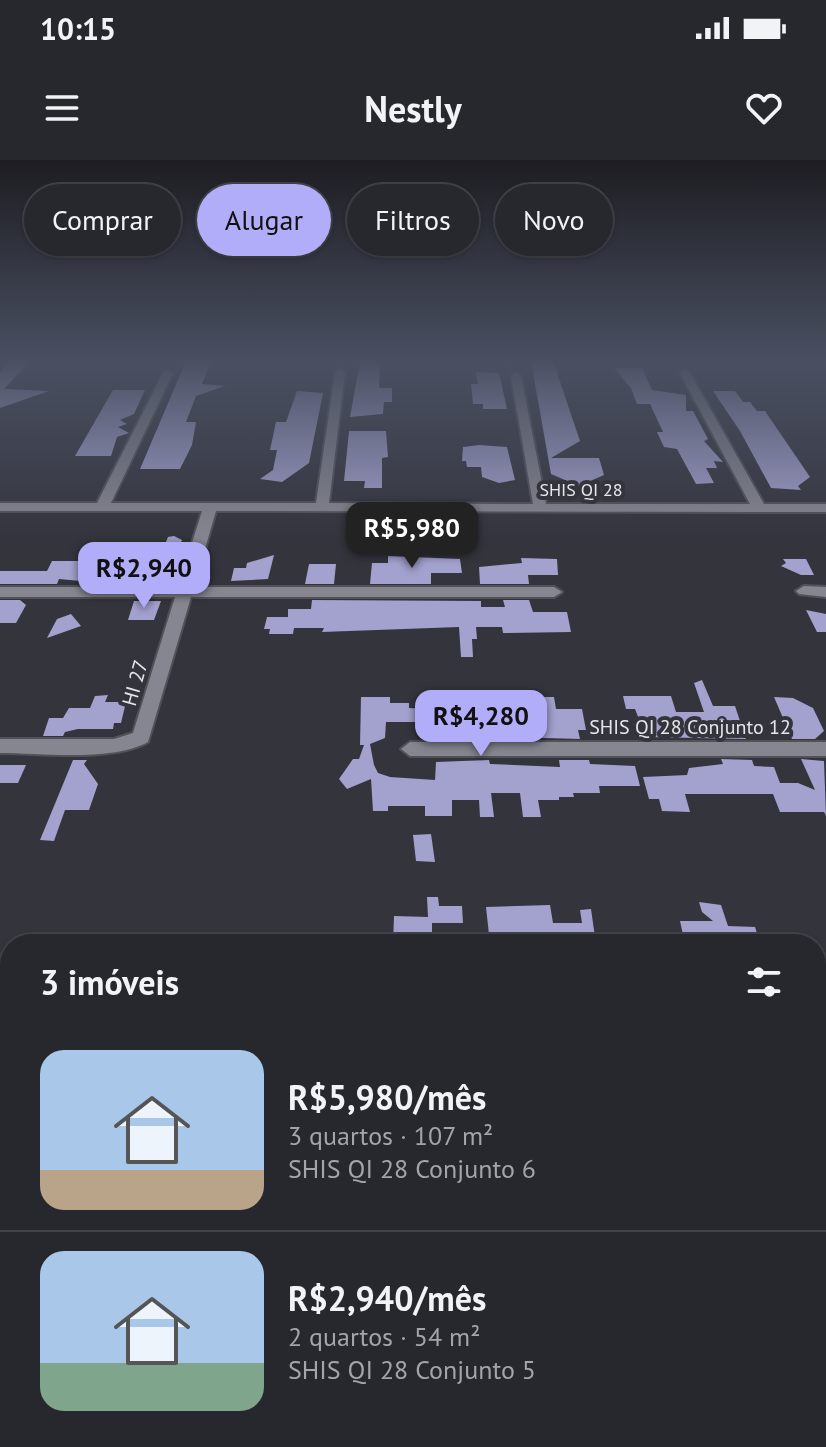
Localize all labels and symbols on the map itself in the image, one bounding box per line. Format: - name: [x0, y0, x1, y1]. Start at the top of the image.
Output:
- street label: SHIS QI 28: [539, 478, 623, 501]
- pin: R$5,980: [338, 502, 486, 570]
- pin: R$2,940: [70, 542, 218, 610]
- street label: HI 27: [116, 657, 154, 709]
- pin: R$4,280: [407, 690, 555, 758]
- street label: SHIS QI 28 Conjunto 12: [589, 714, 791, 740]

